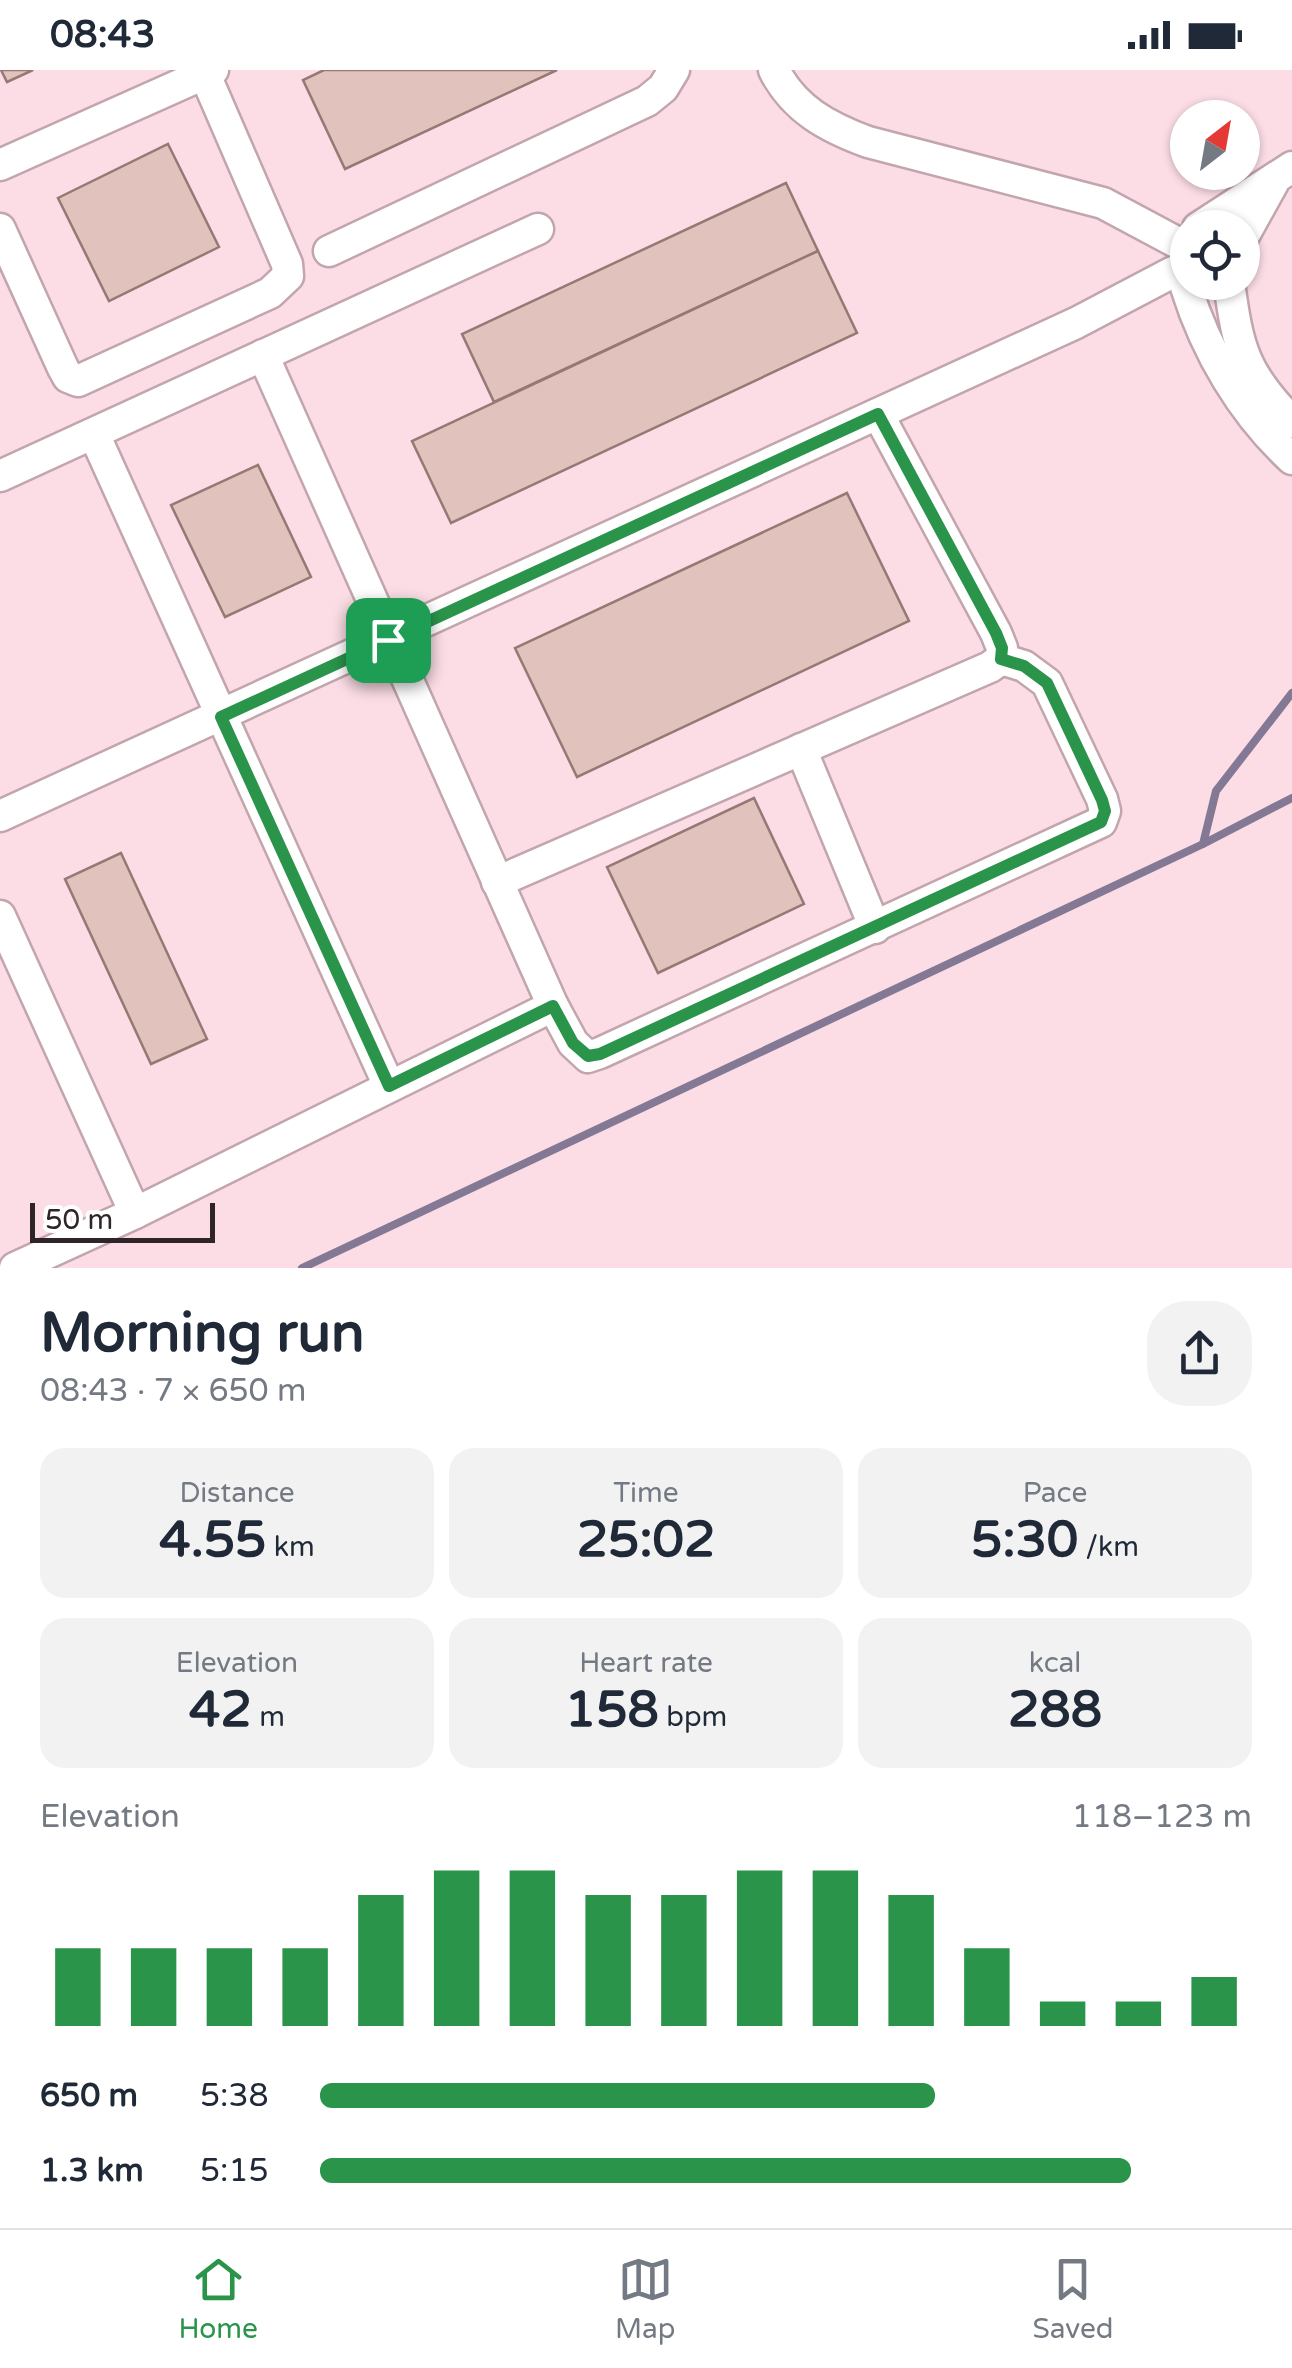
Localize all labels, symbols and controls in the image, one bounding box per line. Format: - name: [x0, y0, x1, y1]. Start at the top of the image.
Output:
- text: 08:43: [50, 12, 155, 58]
- north arrow: [1170, 100, 1260, 190]
- map controls: [1170, 100, 1260, 300]
- button: locate: [1170, 210, 1260, 300]
- pin: [346, 598, 431, 683]
- icon: arrive: [361, 613, 416, 668]
- scale bar: [30, 1198, 215, 1242]
- text: 50 m: [45, 1203, 113, 1237]
- text: Morning run: [40, 1301, 365, 1367]
- button: share: [1147, 1301, 1252, 1406]
- text: 08:43 · 7 × 650 m: [40, 1372, 306, 1410]
- text: Distance: [179, 1476, 295, 1510]
- text: Time: [613, 1476, 679, 1510]
- text: Pace: [1023, 1476, 1087, 1510]
- text: 4.55: [159, 1510, 266, 1570]
- text: 25:02: [577, 1510, 715, 1570]
- text: 5:30: [971, 1510, 1078, 1570]
- text: km: [266, 1530, 315, 1564]
- text: /km: [1078, 1530, 1139, 1564]
- text: Elevation: [176, 1646, 298, 1680]
- text: Heart rate: [579, 1646, 713, 1680]
- text: kcal: [1029, 1646, 1081, 1680]
- text: 42: [189, 1680, 252, 1740]
- text: 158: [565, 1680, 659, 1740]
- text: 288: [1008, 1680, 1102, 1740]
- text: m: [252, 1700, 285, 1734]
- text: bpm: [659, 1700, 727, 1734]
- text: Elevation: [40, 1798, 180, 1836]
- text: 118–123 m: [1072, 1798, 1252, 1836]
- text: 650 m: [40, 2077, 138, 2115]
- text: 5:38: [200, 2077, 269, 2115]
- text: 1.3 km: [40, 2152, 144, 2190]
- text: 5:15: [200, 2152, 269, 2190]
- tab: Home: [179, 2252, 258, 2346]
- tab: Map: [615, 2252, 675, 2346]
- tab: Saved: [1033, 2252, 1113, 2346]

